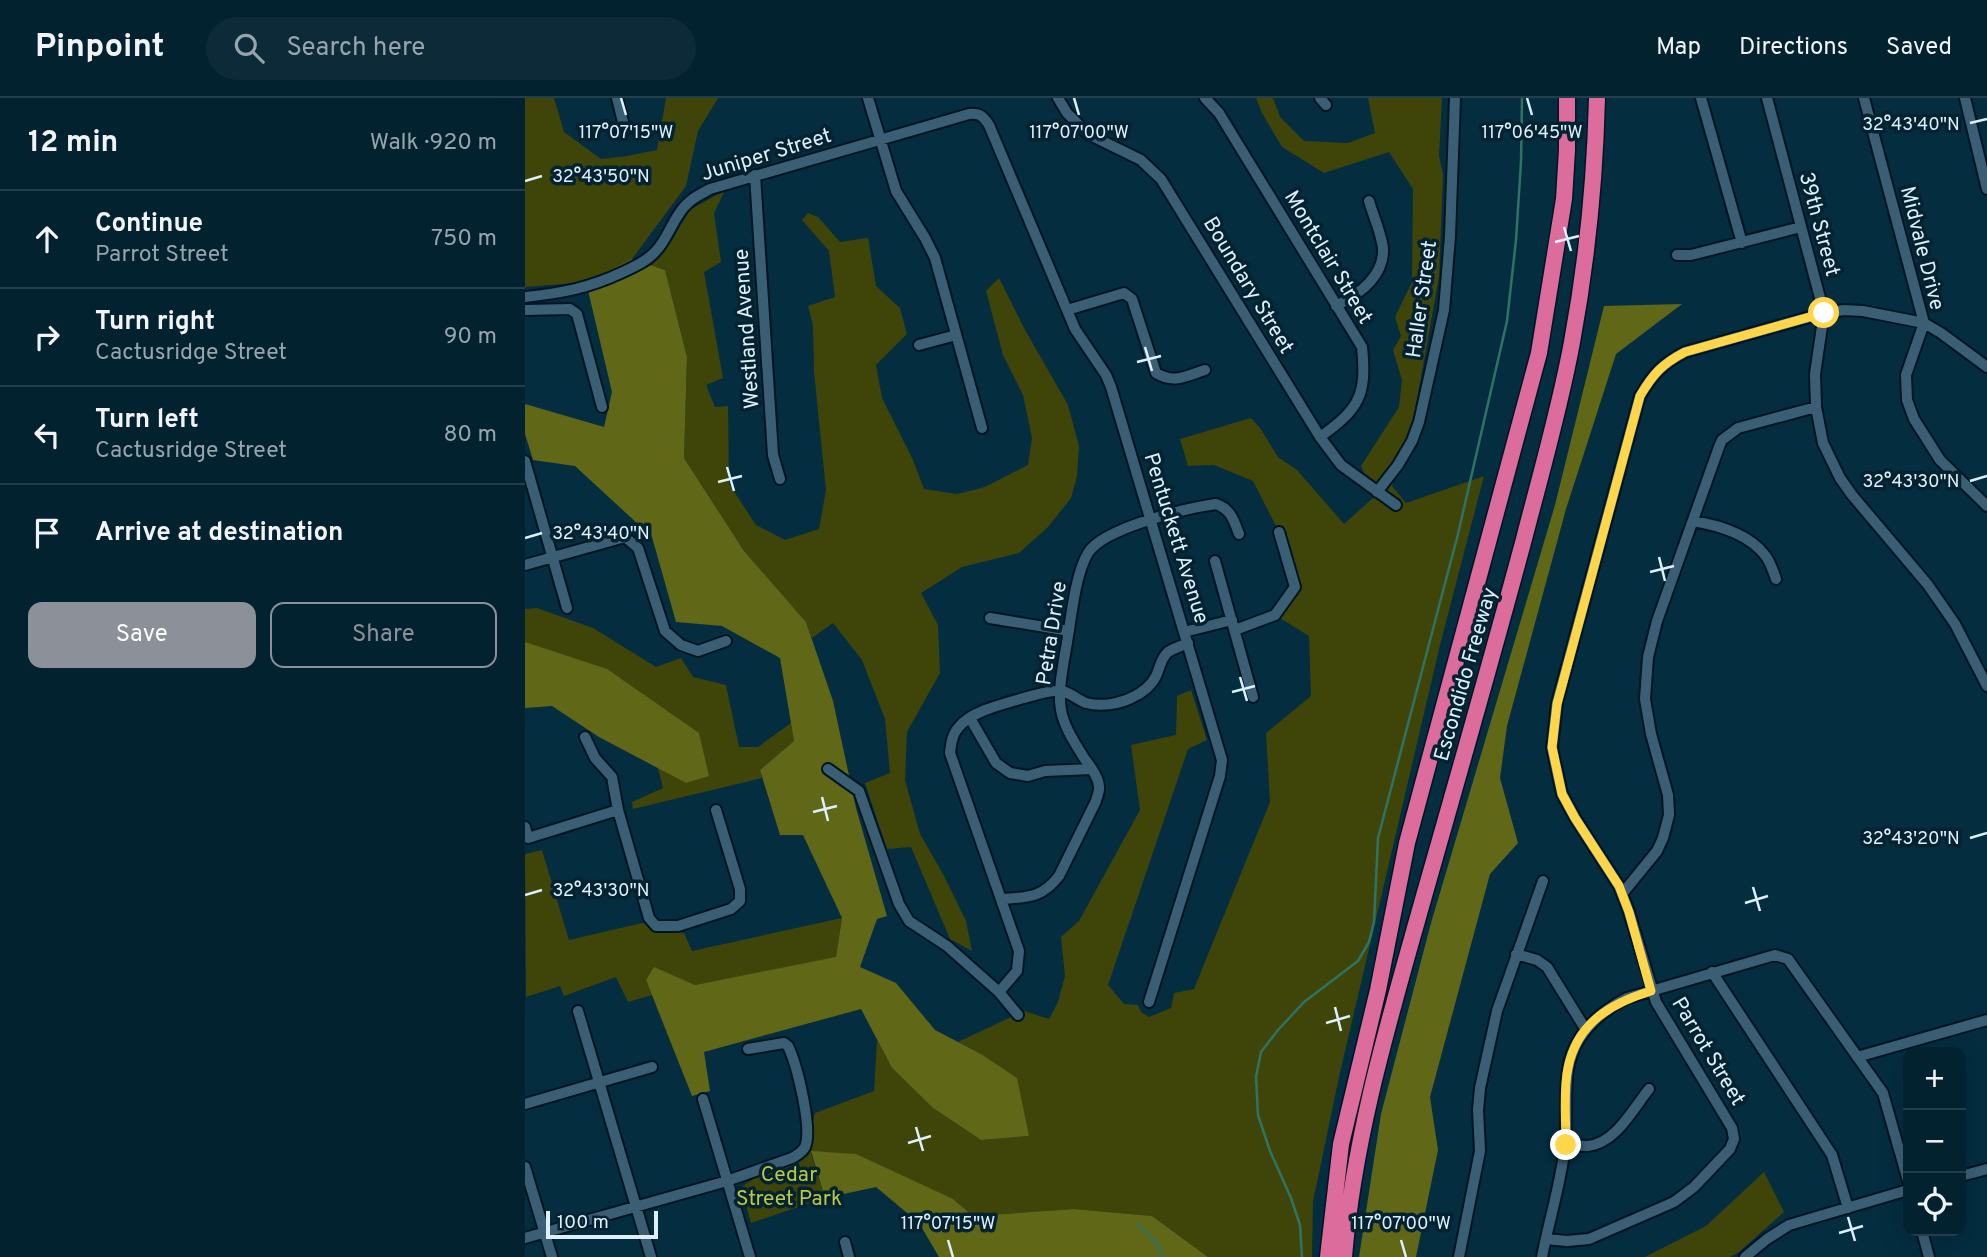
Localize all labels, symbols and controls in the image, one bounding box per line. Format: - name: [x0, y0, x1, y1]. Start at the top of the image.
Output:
- search box: [206, 17, 696, 80]
- text: Pinpoint: [35, 27, 164, 69]
- icon: search: [230, 29, 268, 67]
- text: Search here: [286, 32, 425, 65]
- text: Map: [1656, 33, 1701, 63]
- text: Directions: [1739, 33, 1848, 63]
- text: Saved: [1886, 33, 1952, 63]
- text: 32°43'40"N: [1862, 114, 1960, 137]
- text: 117°07'15"W: [579, 122, 673, 145]
- text: 117°07'00"W: [1029, 122, 1129, 145]
- text: 117°06'45"W: [1482, 122, 1583, 145]
- street label: Juniper Street: [698, 123, 835, 188]
- text: 12 min: [28, 125, 118, 162]
- text: Walk · 920 m: [370, 129, 497, 158]
- text: 32°43'50"N: [552, 166, 650, 189]
- street label: 39th Street: [1792, 169, 1845, 279]
- street label: Midvale Drive: [1893, 184, 1950, 313]
- street label: Montclair Street: [1277, 186, 1378, 329]
- text: Continue: [95, 208, 203, 241]
- street label: Boundary Street: [1196, 212, 1299, 359]
- icon: ahead: [28, 220, 66, 258]
- text: 750 m: [431, 225, 497, 254]
- street label: Haller Street: [1401, 239, 1444, 360]
- text: Parrot Street: [95, 241, 229, 270]
- street label: Westland Avenue: [728, 248, 767, 410]
- route start: [1808, 297, 1839, 328]
- text: Turn right: [95, 306, 215, 339]
- icon: right: [28, 318, 66, 356]
- text: 90 m: [444, 323, 497, 352]
- text: Cactusridge Street: [95, 339, 287, 368]
- text: Turn left: [95, 404, 199, 437]
- icon: left: [28, 416, 66, 454]
- text: 80 m: [444, 421, 497, 450]
- text: Cactusridge Street: [95, 437, 287, 466]
- street label: Pentuckett Avenue: [1137, 450, 1214, 627]
- text: 32°43'30"N: [1863, 471, 1959, 494]
- icon: arrive: [28, 514, 66, 552]
- text: Arrive at destination: [95, 517, 343, 550]
- text: 32°43'40"N: [552, 523, 650, 546]
- street label: Petra Drive: [1031, 579, 1074, 687]
- street label: Escondido Freeway: [1429, 584, 1504, 764]
- button: Save: [28, 602, 256, 668]
- button: Share: [270, 602, 497, 668]
- text: 32°43'20"N: [1862, 828, 1960, 851]
- text: 32°43'30"N: [553, 880, 649, 903]
- street label: Parrot Street: [1665, 993, 1751, 1111]
- map controls: [1903, 1047, 1966, 1236]
- button: +: [1903, 1047, 1966, 1110]
- button: −: [1903, 1110, 1966, 1173]
- route end: [1550, 1129, 1581, 1160]
- park label: Cedar Street Park: [736, 1162, 842, 1213]
- button: locate: [1903, 1173, 1966, 1236]
- scale bar: [546, 1208, 658, 1240]
- text: 100 m: [557, 1211, 609, 1235]
- text: 117°07'15"W: [901, 1213, 995, 1236]
- text: 117°07'00"W: [1351, 1213, 1451, 1236]

